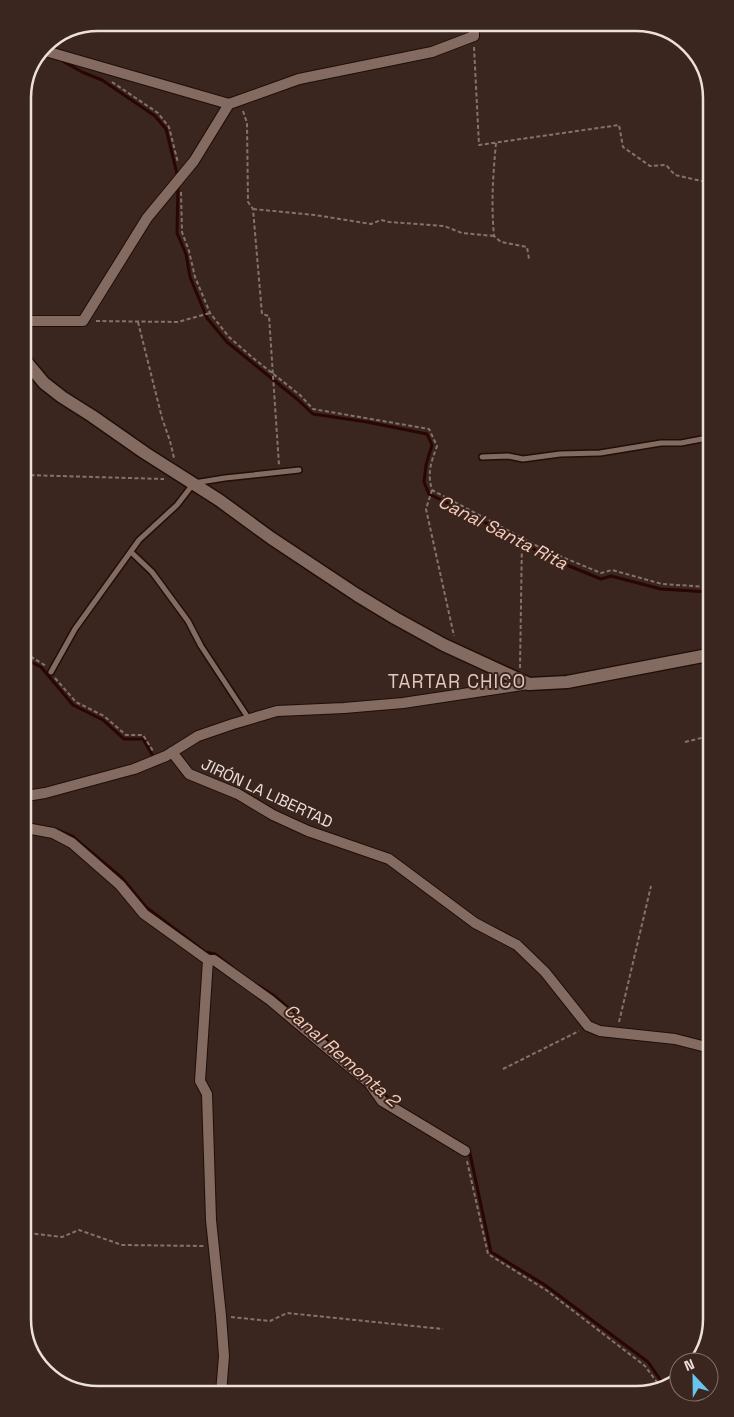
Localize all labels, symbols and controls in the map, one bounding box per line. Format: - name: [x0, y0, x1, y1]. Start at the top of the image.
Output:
- water label: Canal Santa Rita: [435, 490, 572, 575]
- district label: TARTAR CHICO: [388, 669, 526, 694]
- street label: JIRÓN LA LIBERTAD: [198, 753, 336, 833]
- water label: Canal Remonta 2: [279, 998, 406, 1113]
- north arrow: [669, 1352, 719, 1402]
- text: N: [681, 1355, 697, 1375]

